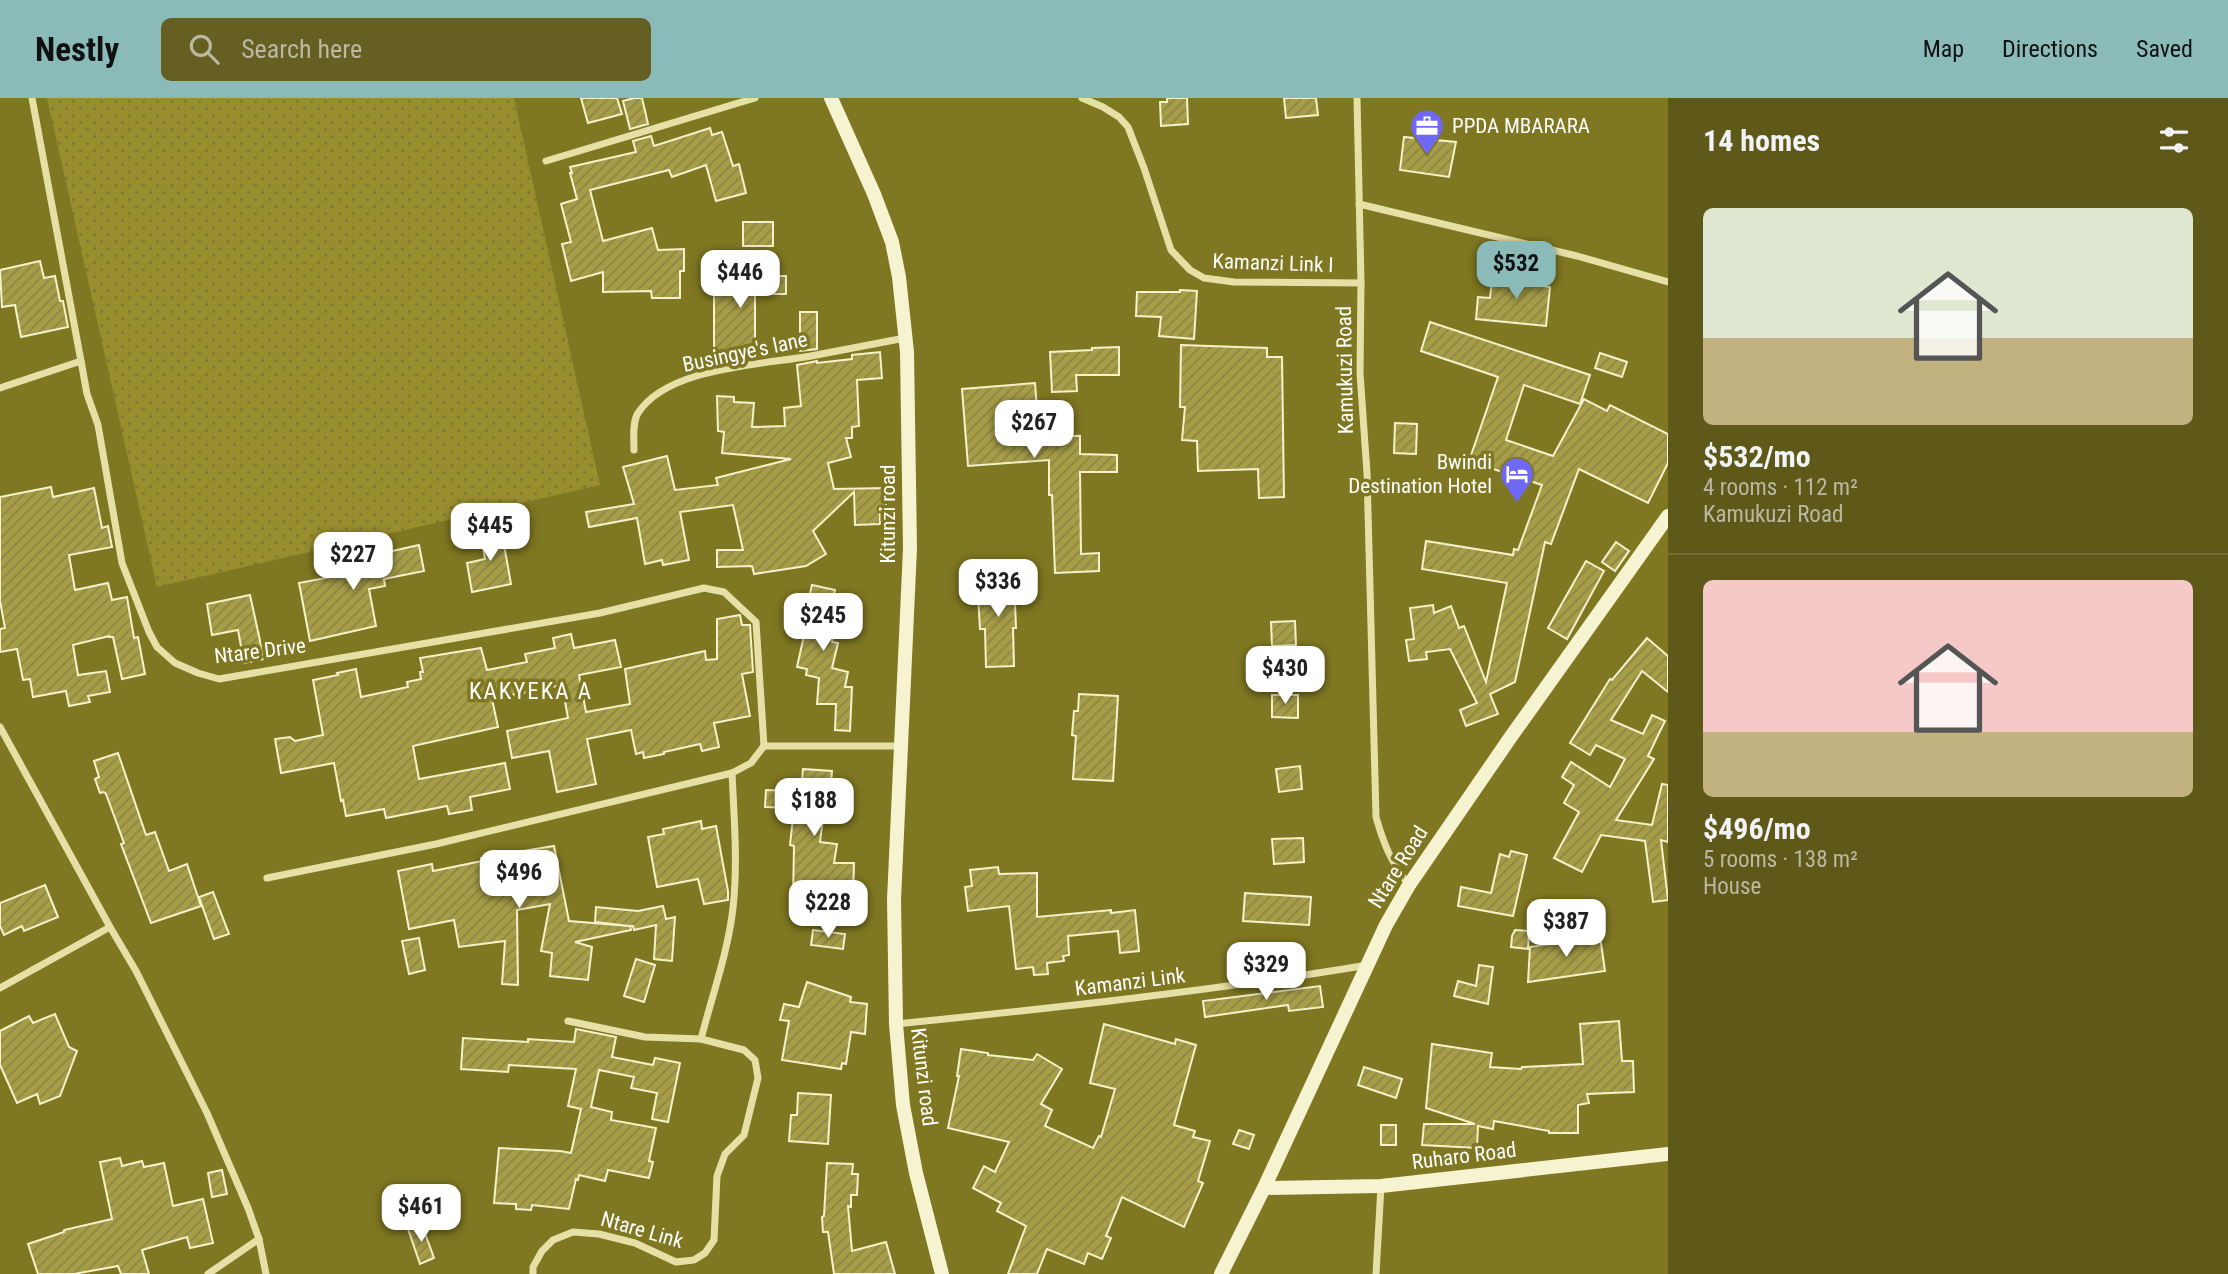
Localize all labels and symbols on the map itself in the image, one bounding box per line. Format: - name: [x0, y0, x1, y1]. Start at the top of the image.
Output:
- office icon: PPDA MBARARA: [1408, 107, 1446, 156]
- place label: PPDA MBARARA: [1452, 114, 1590, 138]
- pin: $532: [1475, 242, 1557, 301]
- street label: Kamanzi Link I: [1212, 249, 1334, 277]
- pin: $446: [699, 250, 781, 310]
- street label: Kamukuzi Road: [1332, 306, 1358, 434]
- street label: Busingye's lane: [680, 327, 810, 377]
- pin: $267: [993, 400, 1075, 460]
- place label: Bwindi Destination Hotel: [1348, 450, 1492, 498]
- hotel icon: Bwindi Destination Hotel: [1498, 455, 1536, 504]
- street label: Kitunzi road: [876, 465, 900, 563]
- pin: $445: [449, 504, 531, 563]
- pin: $227: [312, 532, 394, 592]
- pin: $336: [957, 560, 1039, 619]
- pin: $245: [782, 594, 864, 653]
- street label: Ntare Drive: [213, 633, 307, 669]
- pin: $430: [1244, 646, 1326, 706]
- district label: KAKYEKA A: [469, 678, 593, 705]
- pin: $188: [773, 778, 855, 838]
- street label: Ntare Road: [1363, 821, 1433, 913]
- pin: $496: [478, 850, 560, 910]
- pin: $228: [787, 880, 869, 940]
- pin: $387: [1525, 900, 1607, 959]
- pin: $329: [1225, 942, 1307, 1002]
- street label: Kamanzi Link: [1074, 963, 1187, 1001]
- street label: Kitunzi road: [906, 1026, 942, 1128]
- street label: Ruharo Road: [1410, 1138, 1518, 1174]
- pin: $461: [380, 1184, 462, 1244]
- street label: Ntare Link: [598, 1207, 686, 1253]

